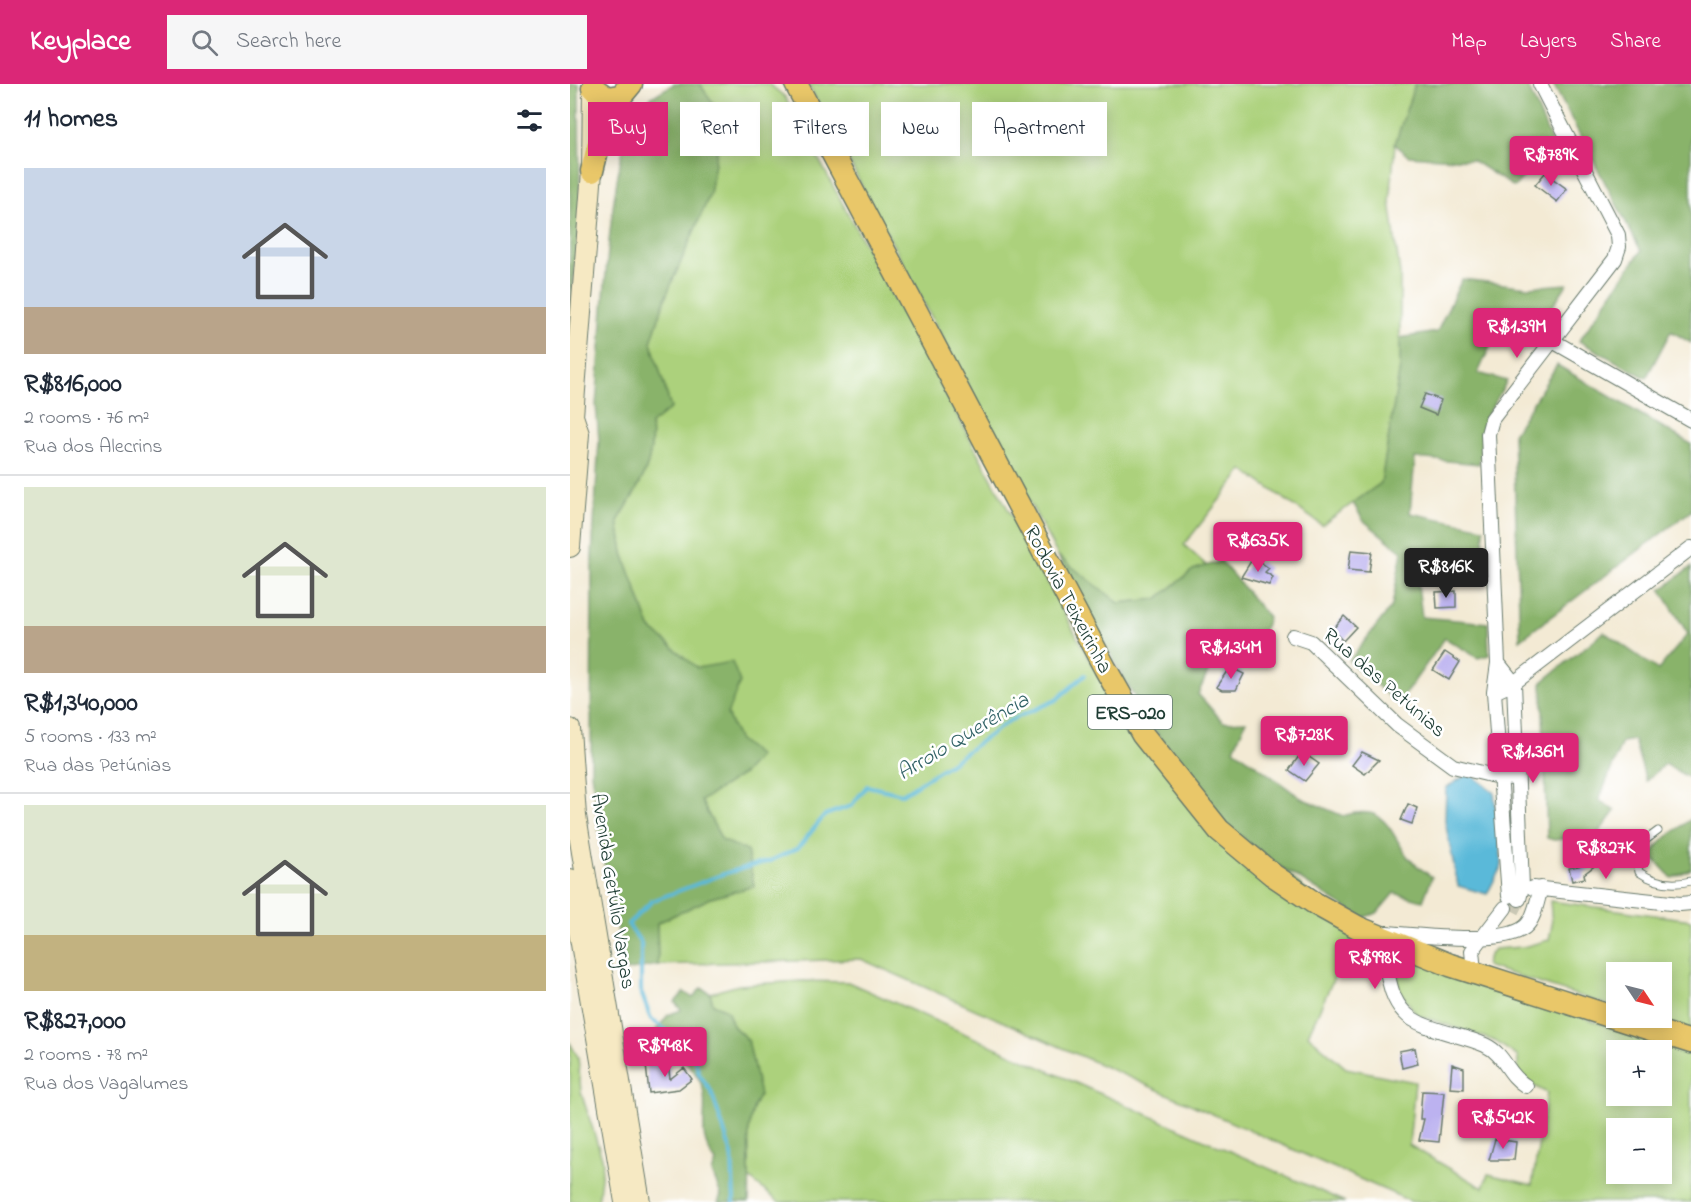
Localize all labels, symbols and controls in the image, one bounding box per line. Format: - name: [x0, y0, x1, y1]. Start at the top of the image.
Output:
- search box: [167, 15, 587, 69]
- text: Keyplace: [30, 22, 131, 63]
- icon: search: [188, 26, 221, 59]
- text: Search here: [236, 26, 341, 58]
- text: Map: [1451, 27, 1487, 57]
- text: Layers: [1520, 27, 1577, 57]
- text: Share: [1610, 27, 1661, 57]
- text: 11 homes: [24, 101, 118, 139]
- chip: Buy: [588, 102, 668, 156]
- chip: Rent: [680, 102, 760, 156]
- chip: Filters: [772, 102, 869, 156]
- chip: New: [881, 102, 960, 156]
- chip: Apartment: [972, 102, 1107, 156]
- icon: filters: [513, 104, 546, 137]
- pin: R$789K: [1502, 136, 1600, 187]
- text: R$789K: [1524, 141, 1578, 170]
- icon: home: [231, 207, 339, 315]
- pin: R$1.39M: [1462, 308, 1572, 359]
- text: R$1.39M: [1487, 313, 1547, 342]
- text: R$816,000: [24, 366, 122, 404]
- text: 2 rooms · 76 m²: [24, 404, 149, 433]
- text: Rua dos Alecrins: [24, 433, 162, 462]
- street label: Rodovia Teixeirinha: [1016, 521, 1119, 679]
- pin: R$635K: [1209, 522, 1307, 573]
- icon: home: [231, 526, 339, 634]
- text: R$635K: [1227, 527, 1289, 556]
- pin: R$816K: [1397, 548, 1495, 599]
- text: R$816K: [1418, 553, 1474, 582]
- street label: Rua das Petúnias: [1315, 621, 1452, 746]
- pin: R$1.34M: [1176, 629, 1286, 680]
- text: R$1.34M: [1200, 634, 1262, 663]
- text: R$1,340,000: [24, 685, 138, 723]
- water label: Arroio Querência: [891, 685, 1037, 790]
- road number: ERS-020: [1088, 695, 1172, 729]
- pin: R$728K: [1255, 716, 1353, 767]
- text: R$728K: [1275, 721, 1333, 750]
- text: 5 rooms · 133 m²: [24, 723, 157, 752]
- pin: R$1.36M: [1478, 733, 1588, 784]
- text: R$1.36M: [1502, 738, 1564, 767]
- text: Rua das Petúnias: [24, 752, 171, 781]
- street label: Avenida Getúlio Vargas: [580, 791, 642, 992]
- pin: R$827K: [1557, 829, 1655, 880]
- text: R$827K: [1577, 834, 1635, 863]
- icon: home: [231, 844, 339, 952]
- pin: R$998K: [1326, 939, 1424, 990]
- text: R$998K: [1349, 944, 1401, 973]
- north arrow: [1606, 962, 1672, 1028]
- map controls: [1606, 962, 1672, 1184]
- text: R$827,000: [24, 1003, 126, 1041]
- pin: R$948K: [616, 1027, 714, 1078]
- text: R$948K: [638, 1032, 692, 1061]
- button: +: [1606, 1040, 1672, 1106]
- text: 2 rooms · 78 m²: [24, 1041, 148, 1070]
- text: Rua dos Vagalumes: [24, 1070, 188, 1099]
- pin: R$542K: [1454, 1099, 1552, 1150]
- text: R$542K: [1472, 1104, 1534, 1133]
- button: −: [1606, 1118, 1672, 1184]

